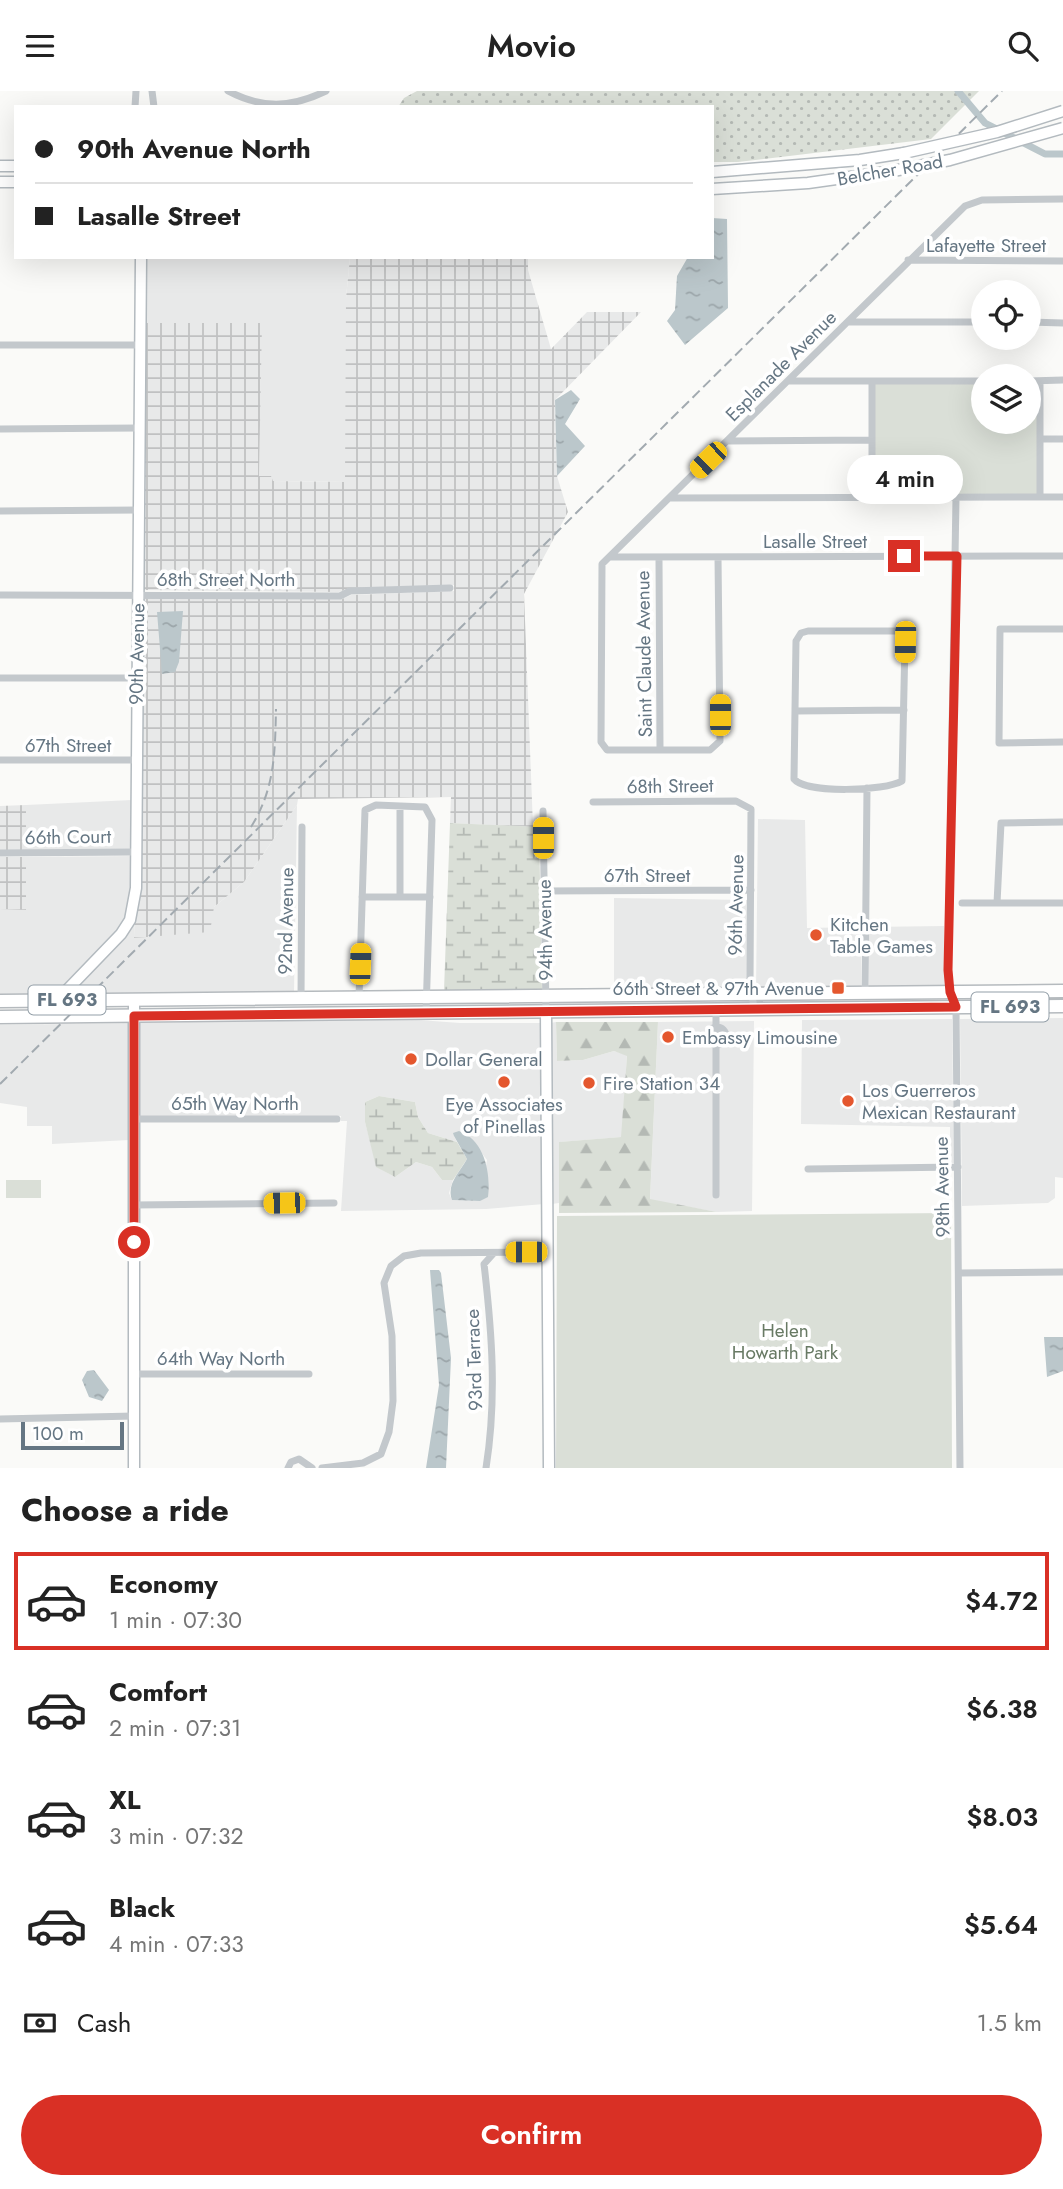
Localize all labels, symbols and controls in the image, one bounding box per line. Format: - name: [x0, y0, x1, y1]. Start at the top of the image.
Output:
- text: Movio: [487, 23, 576, 69]
- icon: menu: [21, 27, 59, 65]
- icon: search: [1004, 27, 1042, 65]
- text: 90th Avenue North: [77, 130, 311, 168]
- street label: Belcher Road: [835, 147, 945, 193]
- text: Lasalle Street: [77, 197, 240, 235]
- street label: Lafayette Street: [926, 232, 1046, 259]
- map controls: [971, 280, 1041, 434]
- button: locate: [971, 280, 1041, 350]
- street label: Esplanade Avenue: [719, 304, 843, 428]
- button: layers: [971, 364, 1041, 434]
- car: [686, 438, 731, 482]
- callout: 4 min: [846, 455, 962, 503]
- text: 4 min: [875, 462, 935, 496]
- street label: Lasalle Street: [763, 528, 867, 555]
- route end: [888, 540, 920, 572]
- street label: 68th Street North: [157, 566, 295, 593]
- street label: Saint Claude Avenue: [629, 570, 659, 738]
- street label: 90th Avenue: [123, 603, 151, 705]
- car: [895, 621, 916, 663]
- car: [710, 694, 731, 736]
- street label: 67th Street: [25, 732, 112, 759]
- street label: 68th Street: [626, 772, 714, 800]
- car: [533, 817, 554, 859]
- street label: 66th Court: [24, 823, 112, 851]
- street label: 96th Avenue: [722, 854, 750, 956]
- street label: 67th Street: [604, 862, 691, 889]
- street label: 92nd Avenue: [272, 867, 300, 975]
- street label: 94th Avenue: [531, 879, 559, 981]
- place label: Kitchen Table Games: [830, 911, 933, 960]
- marker: Kitchen Table Games: [808, 927, 824, 943]
- car: [349, 943, 372, 985]
- place label: 66th Street & 97th Avenue: [613, 975, 824, 1002]
- marker: 66th Street & 97th Avenue: [830, 980, 846, 996]
- road number: FL 693: [28, 985, 106, 1015]
- road number: FL 693: [972, 993, 1048, 1022]
- place label: Embassy Limousine: [682, 1024, 838, 1051]
- marker: Embassy Limousine: [660, 1029, 676, 1045]
- place label: Dollar General: [425, 1046, 543, 1073]
- marker: Dollar General: [403, 1051, 419, 1067]
- place label: Fire Station 34: [603, 1070, 720, 1097]
- marker: Eye Associates of Pinellas: [496, 1074, 512, 1090]
- marker: Fire Station 34: [581, 1075, 597, 1091]
- place label: Los Guerreros Mexican Restaurant: [862, 1077, 1016, 1126]
- street label: 65th Way North: [171, 1090, 299, 1117]
- place label: Eye Associates of Pinellas: [445, 1091, 563, 1140]
- marker: Los Guerreros Mexican Restaurant: [840, 1093, 856, 1109]
- street label: 98th Avenue: [928, 1136, 956, 1238]
- car: [263, 1192, 306, 1214]
- route start: [118, 1226, 150, 1258]
- car: [506, 1242, 548, 1263]
- street label: 93rd Terrace: [459, 1308, 489, 1412]
- park label: Helen Howarth Park: [732, 1317, 839, 1366]
- street label: 64th Way North: [157, 1345, 285, 1372]
- scale bar: [21, 1419, 124, 1451]
- text: 100 m: [32, 1420, 84, 1447]
- text: Choose a ride: [21, 1487, 229, 1533]
- text: Economy: [109, 1565, 218, 1603]
- icon: car: [25, 1570, 88, 1633]
- text: $4.72: [965, 1582, 1038, 1620]
- text: 1 min · 07:30: [109, 1603, 242, 1637]
- text: Comfort: [109, 1673, 207, 1711]
- icon: car: [25, 1678, 88, 1741]
- text: $6.38: [966, 1690, 1038, 1728]
- text: 2 min · 07:31: [109, 1711, 241, 1745]
- text: XL: [109, 1781, 141, 1819]
- icon: car: [25, 1786, 88, 1849]
- text: $8.03: [966, 1798, 1038, 1836]
- text: 3 min · 07:32: [109, 1819, 244, 1853]
- text: Black: [109, 1889, 175, 1927]
- icon: car: [25, 1894, 88, 1957]
- text: $5.64: [964, 1906, 1038, 1944]
- text: 4 min · 07:33: [109, 1927, 244, 1961]
- icon: cash: [21, 2004, 59, 2042]
- text: Cash: [77, 2004, 131, 2042]
- text: 1.5 km: [977, 2006, 1042, 2040]
- button: Confirm: [21, 2095, 1042, 2175]

